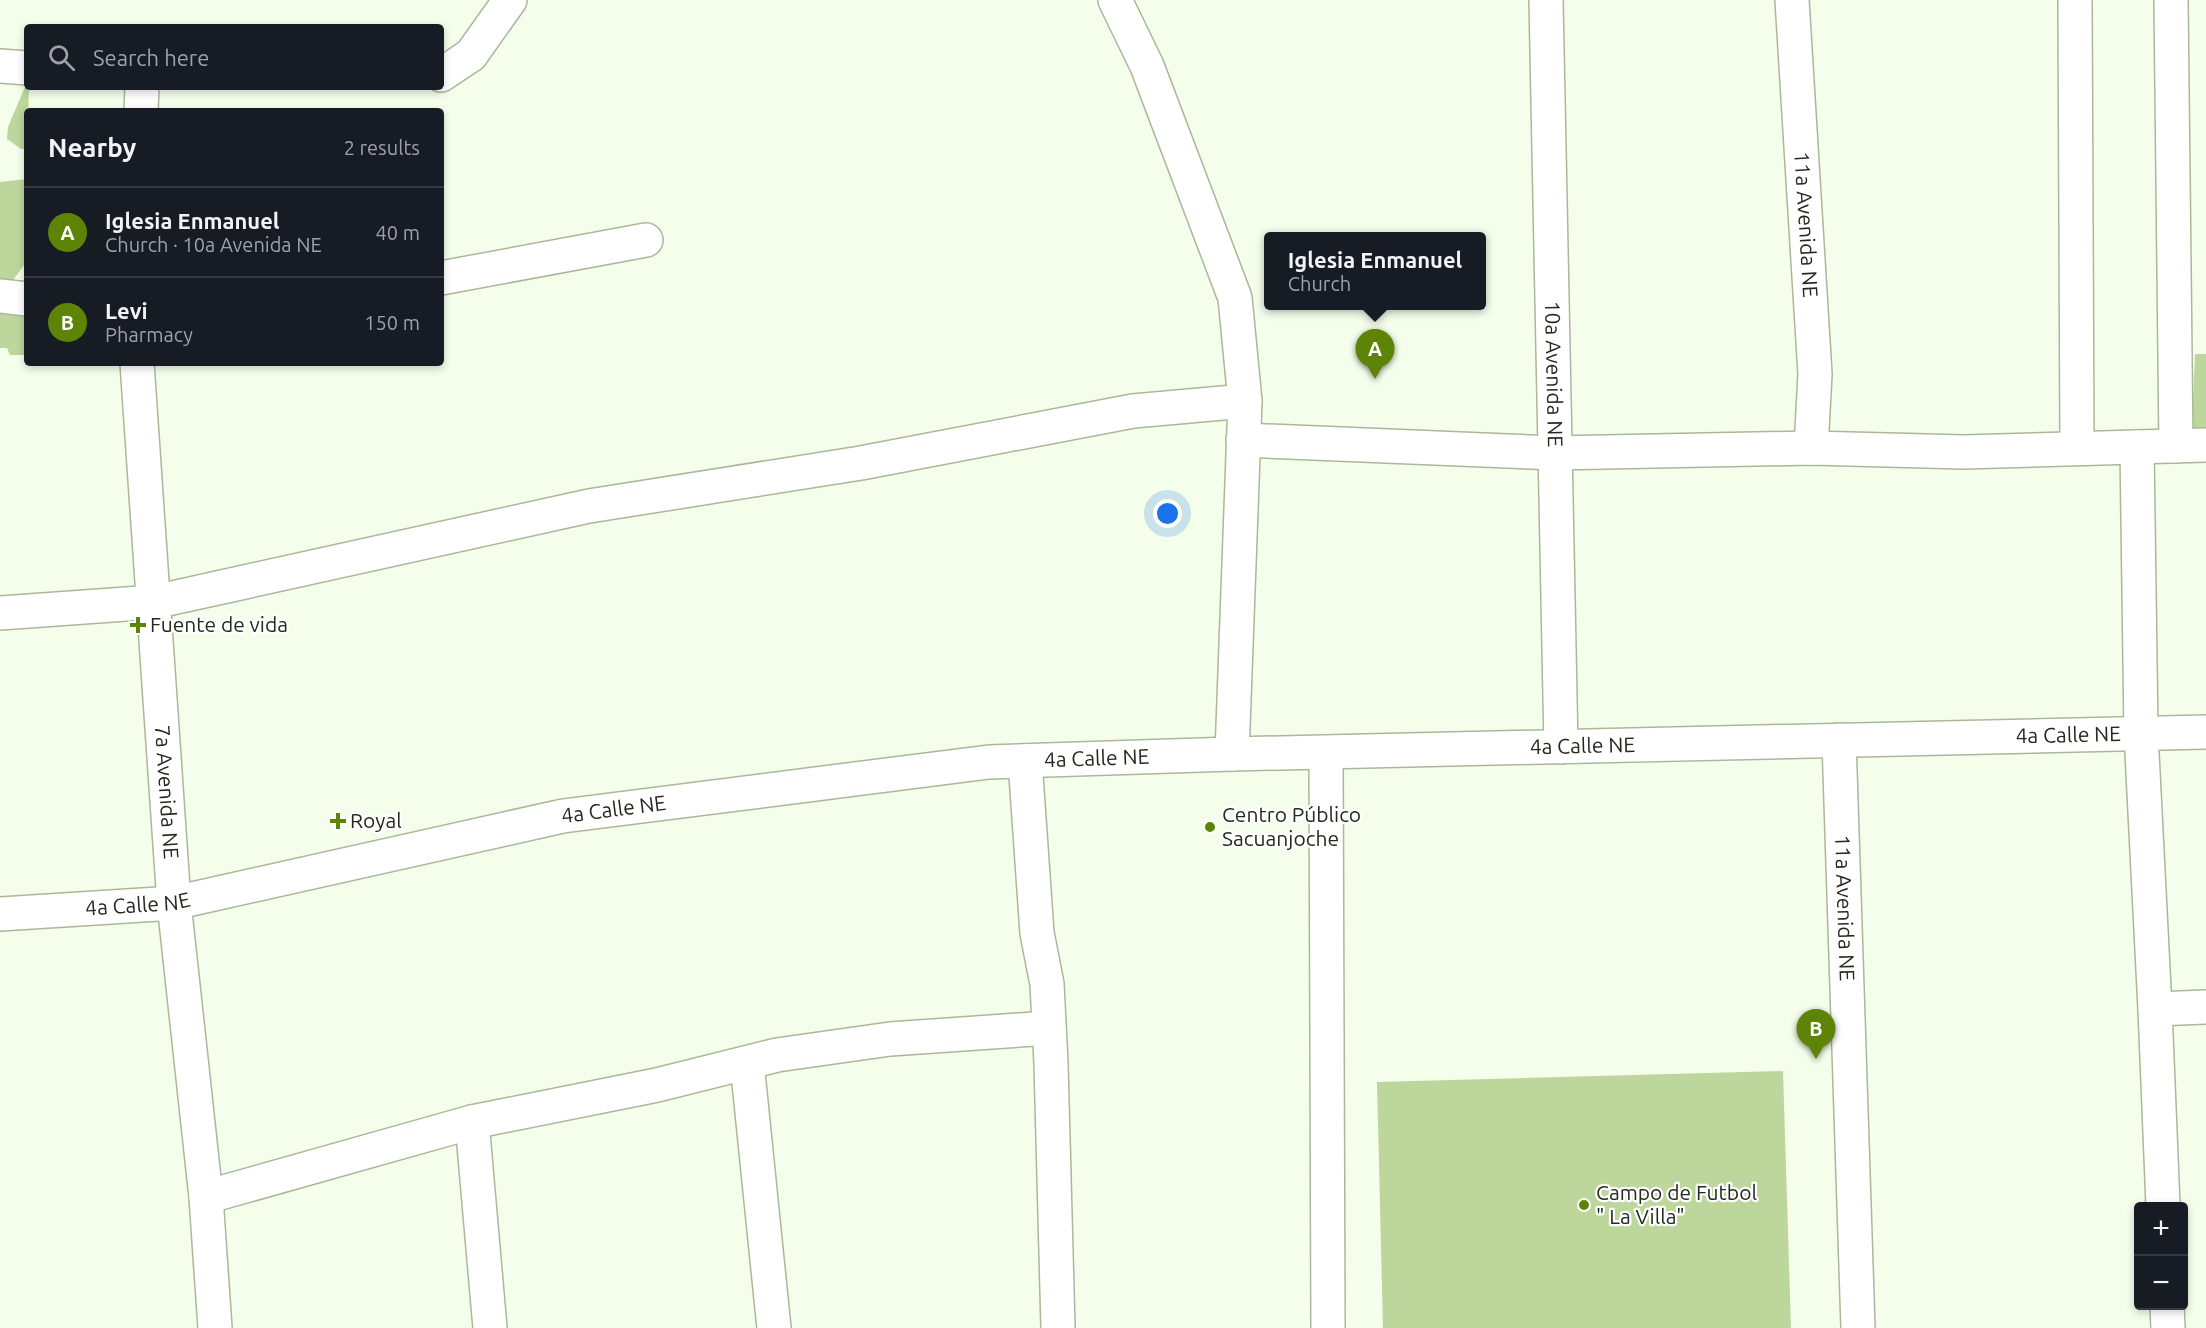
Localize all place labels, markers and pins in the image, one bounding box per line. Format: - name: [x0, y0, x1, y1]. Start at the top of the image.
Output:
- pin: A: [1356, 330, 1394, 379]
- place label: Fuente de vida: [150, 612, 288, 636]
- marker: Fuente de vida: [131, 618, 145, 632]
- place label: Centro Público Sacuanjoche: [1222, 802, 1361, 850]
- place label: Royal: [350, 808, 402, 832]
- marker: Royal: [331, 814, 345, 828]
- marker: Centro Público Sacuanjoche: [1203, 820, 1217, 834]
- pin: B: [1796, 1010, 1836, 1059]
- place label: Campo de Futbol " La Villa": [1596, 1180, 1757, 1228]
- marker: Campo de Futbol " La Villa": [1577, 1198, 1591, 1212]

